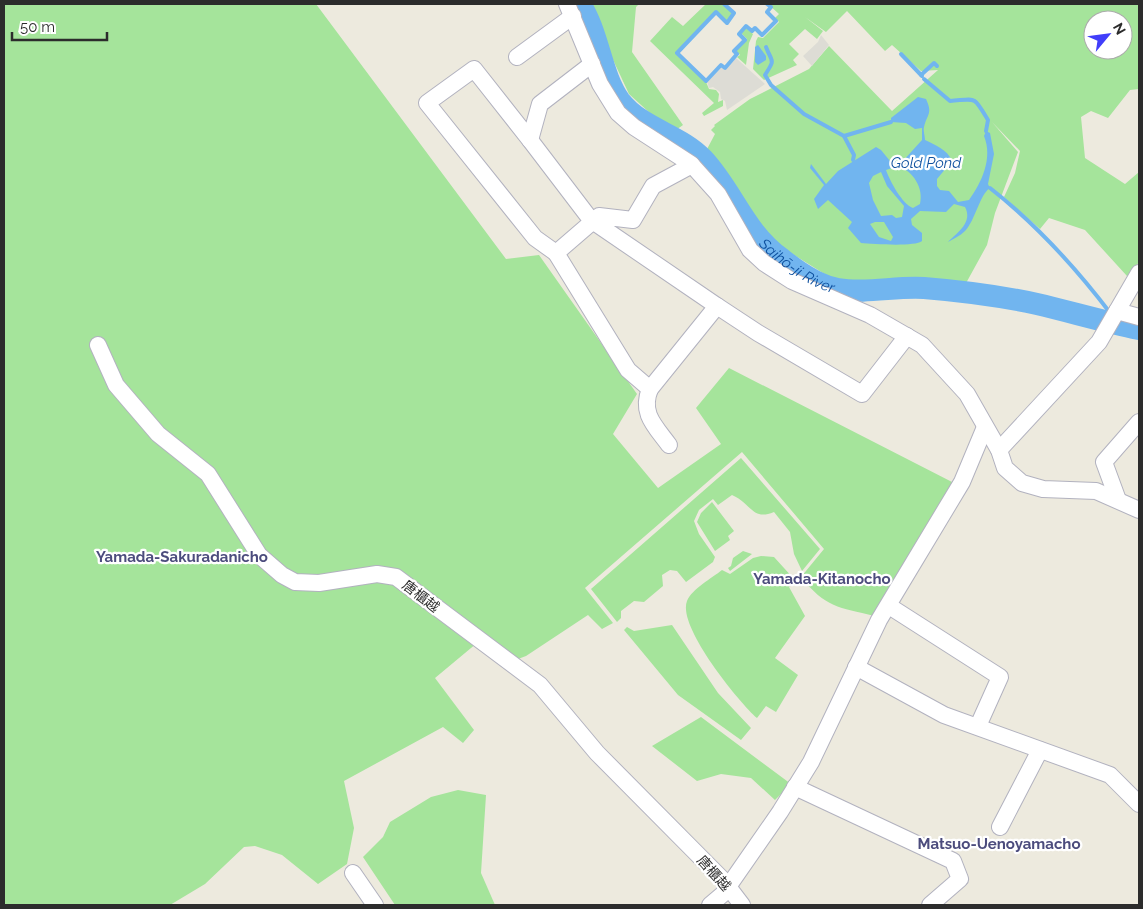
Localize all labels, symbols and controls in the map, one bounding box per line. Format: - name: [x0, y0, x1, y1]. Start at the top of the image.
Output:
- scale bar: [12, 10, 108, 42]
- north arrow: [1083, 10, 1133, 60]
- text: 50 m: [20, 18, 55, 36]
- text: N: [1110, 20, 1129, 37]
- water label: Gold Pond: [891, 154, 962, 172]
- water label: Saihō-ji River: [755, 234, 837, 297]
- district label: Yamada-Sakuradanicho: [96, 548, 268, 566]
- district label: Yamada-Kitanocho: [753, 570, 891, 588]
- street label: 唐櫃越: [400, 577, 442, 615]
- district label: Matsuo-Uenoyamacho: [918, 835, 1081, 853]
- street label: 唐櫃越: [694, 852, 734, 894]

